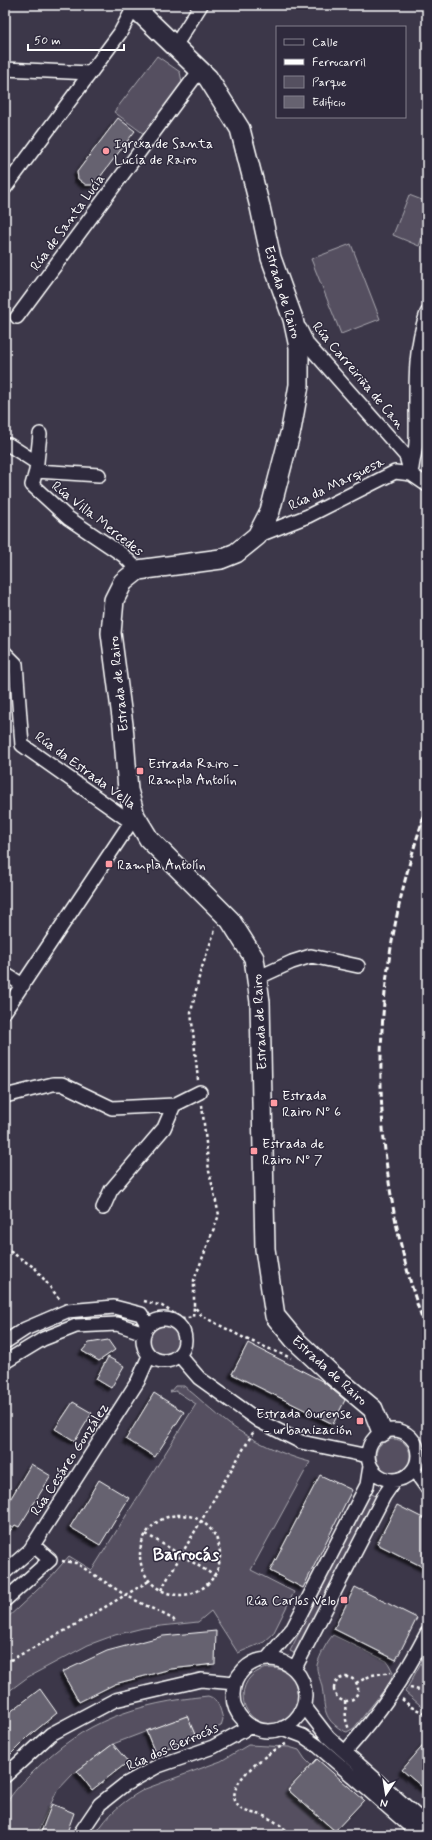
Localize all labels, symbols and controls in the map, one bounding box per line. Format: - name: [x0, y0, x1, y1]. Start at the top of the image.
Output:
- scale bar: [28, 26, 124, 52]
- legend: [276, 26, 406, 118]
- text: 50 m: [34, 33, 61, 49]
- text: Calle: [312, 35, 338, 51]
- text: Ferrocarril: [312, 55, 366, 71]
- text: Parque: [312, 75, 347, 91]
- text: Edificio: [312, 95, 346, 111]
- place label: Igrexa de Santa Lucía de Rairo: [114, 135, 213, 169]
- marker: Igrexa de Santa Lucía de Rairo: [101, 146, 111, 156]
- street label: Rúa de Santa Lucía: [27, 171, 109, 275]
- street label: Estrada de Rairo: [259, 244, 305, 341]
- street label: Rúa Carreiriña de Can: [308, 318, 408, 433]
- street label: Rúa da Marquesa: [286, 453, 388, 515]
- street label: Rúa Villa Mercedes: [48, 477, 147, 560]
- street label: Estrada de Rairo: [105, 635, 133, 733]
- street label: Rúa da Estrada Vella: [31, 728, 140, 814]
- place label: Estrada Rairo - Rampla Antolín: [148, 755, 239, 789]
- marker: Estrada Rairo - Rampla Antolín: [135, 766, 145, 776]
- place label: Rampla Antolín: [117, 856, 206, 874]
- marker: Rampla Antolín: [104, 859, 114, 869]
- street label: Estrada de Rairo: [248, 973, 272, 1070]
- place label: Estrada Rairo Nº 6: [282, 1087, 341, 1121]
- marker: Estrada Rairo Nº 6: [269, 1098, 279, 1108]
- place label: Estrada de Rairo Nº 7: [262, 1135, 325, 1169]
- marker: Estrada de Rairo Nº 7: [249, 1146, 259, 1156]
- street label: Estrada de Rairo: [288, 1332, 371, 1410]
- street label: Rúa Cesáreo González: [27, 1399, 113, 1519]
- place label: Estrada Ourense - urbanización: [256, 1405, 352, 1439]
- marker: Estrada Ourense - urbanización: [355, 1416, 365, 1426]
- district label: Barrocás: [153, 1543, 219, 1567]
- place label: Rúa Carlos Velo: [246, 1592, 336, 1610]
- marker: Rúa Carlos Velo: [339, 1595, 349, 1605]
- street label: Rúa dos Berrocás: [124, 1719, 221, 1775]
- north arrow: [366, 1774, 406, 1814]
- text: N: [379, 1795, 389, 1810]

